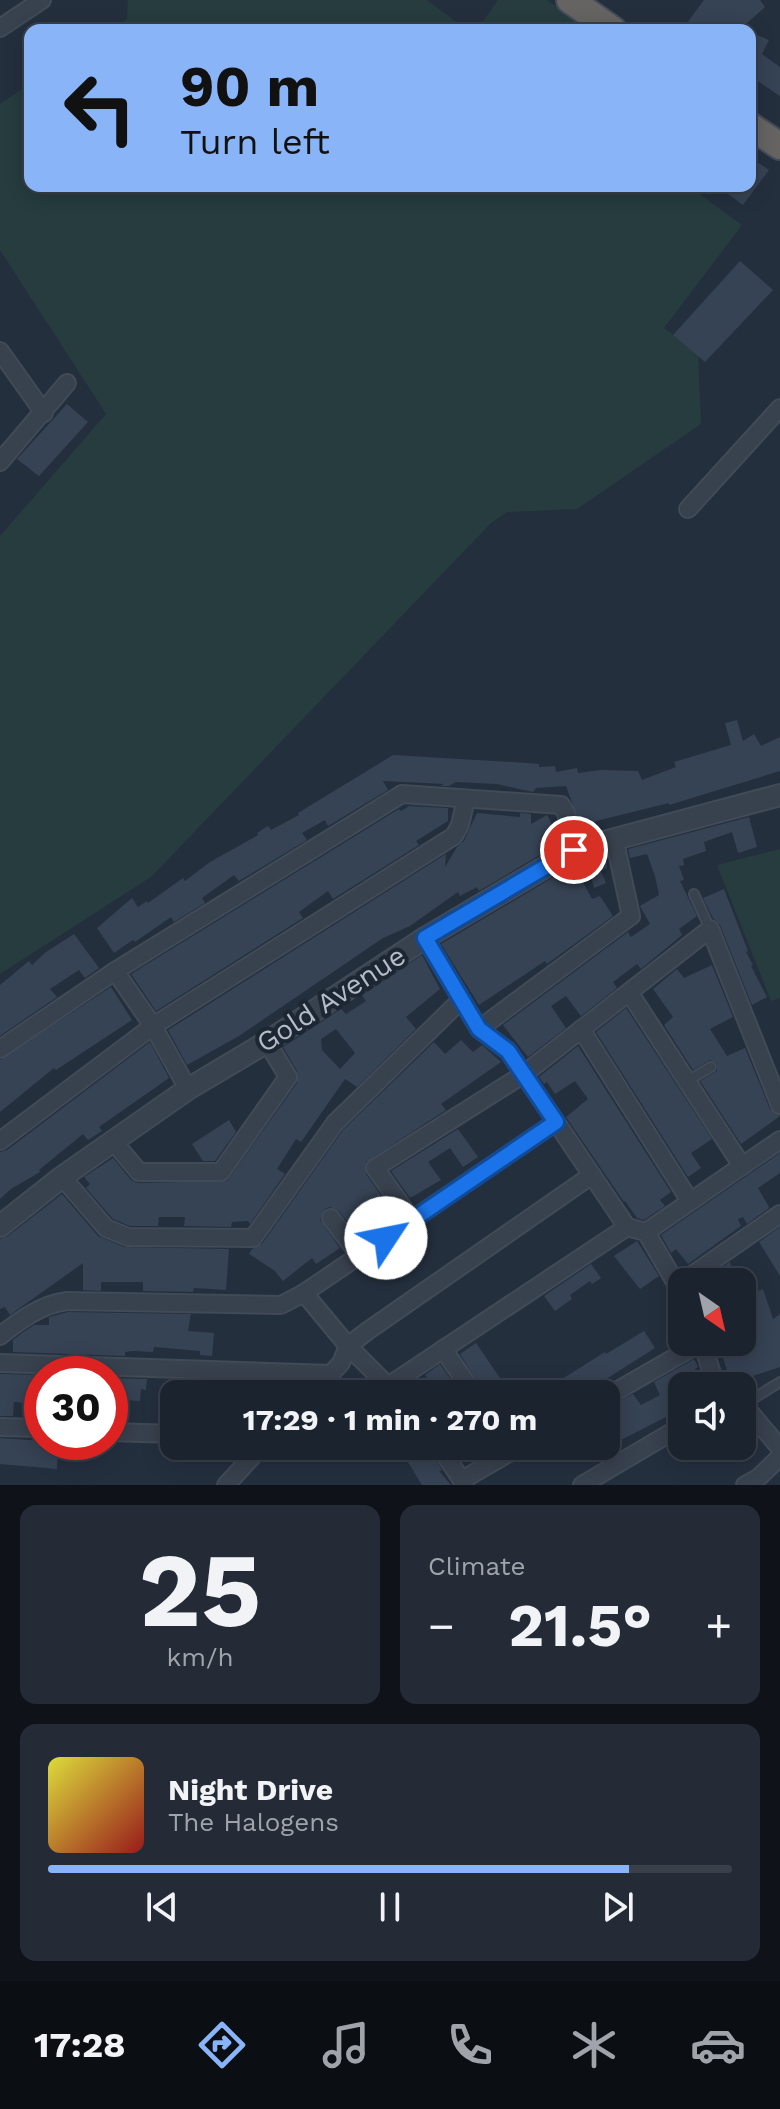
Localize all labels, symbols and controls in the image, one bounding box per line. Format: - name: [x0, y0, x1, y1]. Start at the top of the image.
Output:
- text: 90 m: [180, 54, 319, 120]
- icon: left: [48, 56, 152, 160]
- text: Turn left: [180, 121, 330, 163]
- pin: [540, 816, 608, 884]
- icon: arrive: [552, 828, 596, 872]
- street label: Gold Avenue: [250, 939, 412, 1059]
- position arrow: [344, 1196, 428, 1280]
- north arrow: [668, 1268, 756, 1356]
- map controls: [668, 1268, 756, 1460]
- speed limit sign: 30: [24, 1356, 128, 1460]
- button: sound: [668, 1372, 756, 1460]
- text: 17:29 · 1 min · 270 m: [243, 1402, 537, 1437]
- text: 25: [139, 1529, 261, 1651]
- text: Climate: [428, 1551, 526, 1581]
- text: 21.5°: [508, 1590, 652, 1661]
- text: −: [428, 1600, 455, 1652]
- text: +: [705, 1600, 732, 1652]
- text: km/h: [167, 1642, 233, 1672]
- text: Night Drive: [168, 1772, 333, 1807]
- text: The Halogens: [168, 1807, 339, 1837]
- icon: previous: [140, 1885, 184, 1929]
- icon: pause: [368, 1885, 412, 1929]
- icon: next: [596, 1885, 640, 1929]
- icon: directions: [194, 2017, 250, 2073]
- icon: music: [318, 2017, 374, 2073]
- icon: phone: [442, 2017, 498, 2073]
- icon: climate: [566, 2017, 622, 2073]
- icon: car: [690, 2017, 746, 2073]
- text: 17:28: [34, 2024, 126, 2066]

